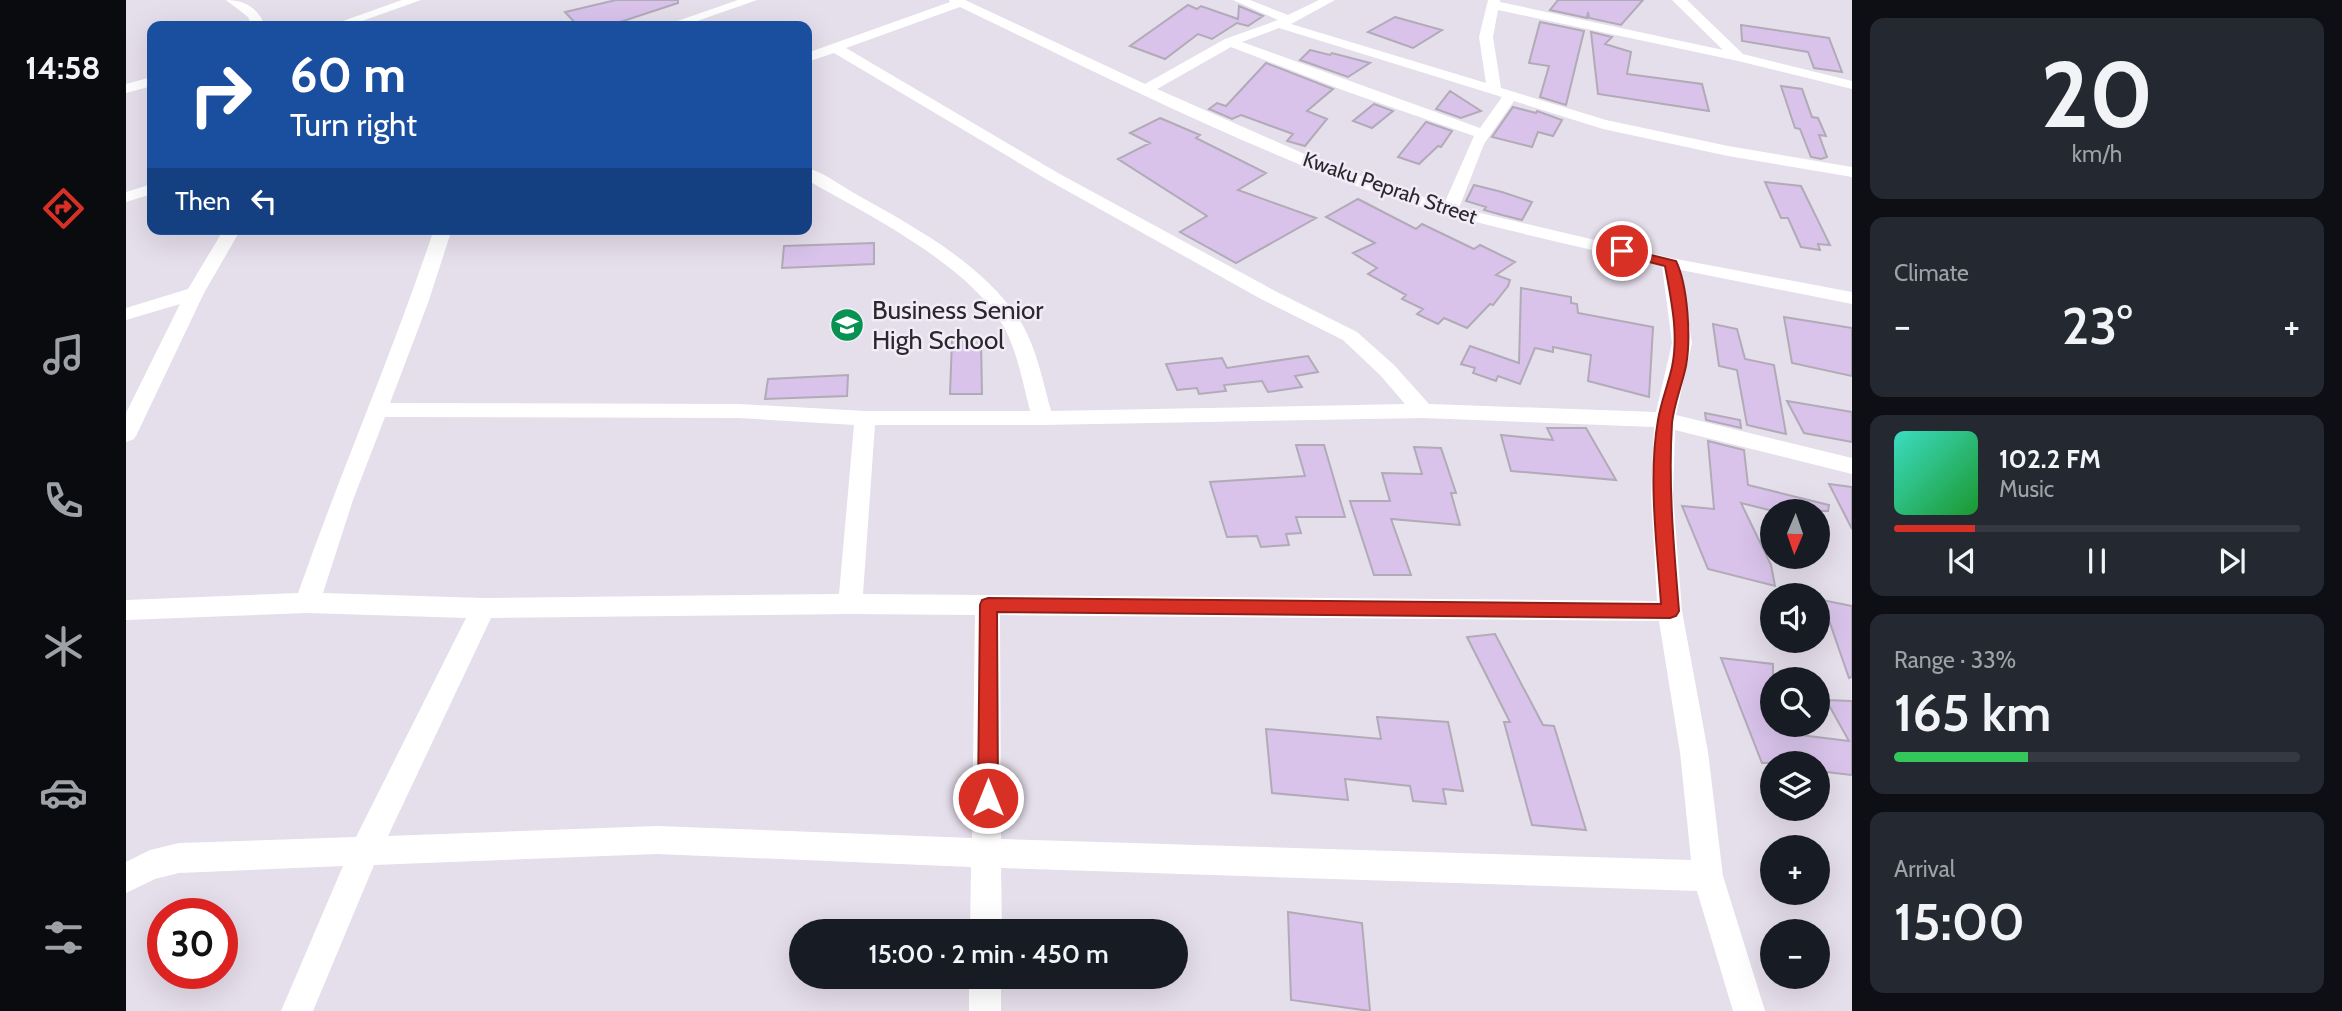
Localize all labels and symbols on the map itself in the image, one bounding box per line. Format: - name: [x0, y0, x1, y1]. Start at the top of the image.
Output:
- street label: Kwaku Peprah Street: [1300, 146, 1480, 229]
- pin: [1592, 221, 1652, 281]
- place label: Business Senior High School: [872, 294, 1044, 356]
- school or university icon: Business Senior High School: [828, 306, 866, 344]
- north arrow: [1760, 499, 1830, 569]
- position arrow: [951, 761, 1025, 835]
- speed limit sign: 30: [147, 898, 238, 989]

